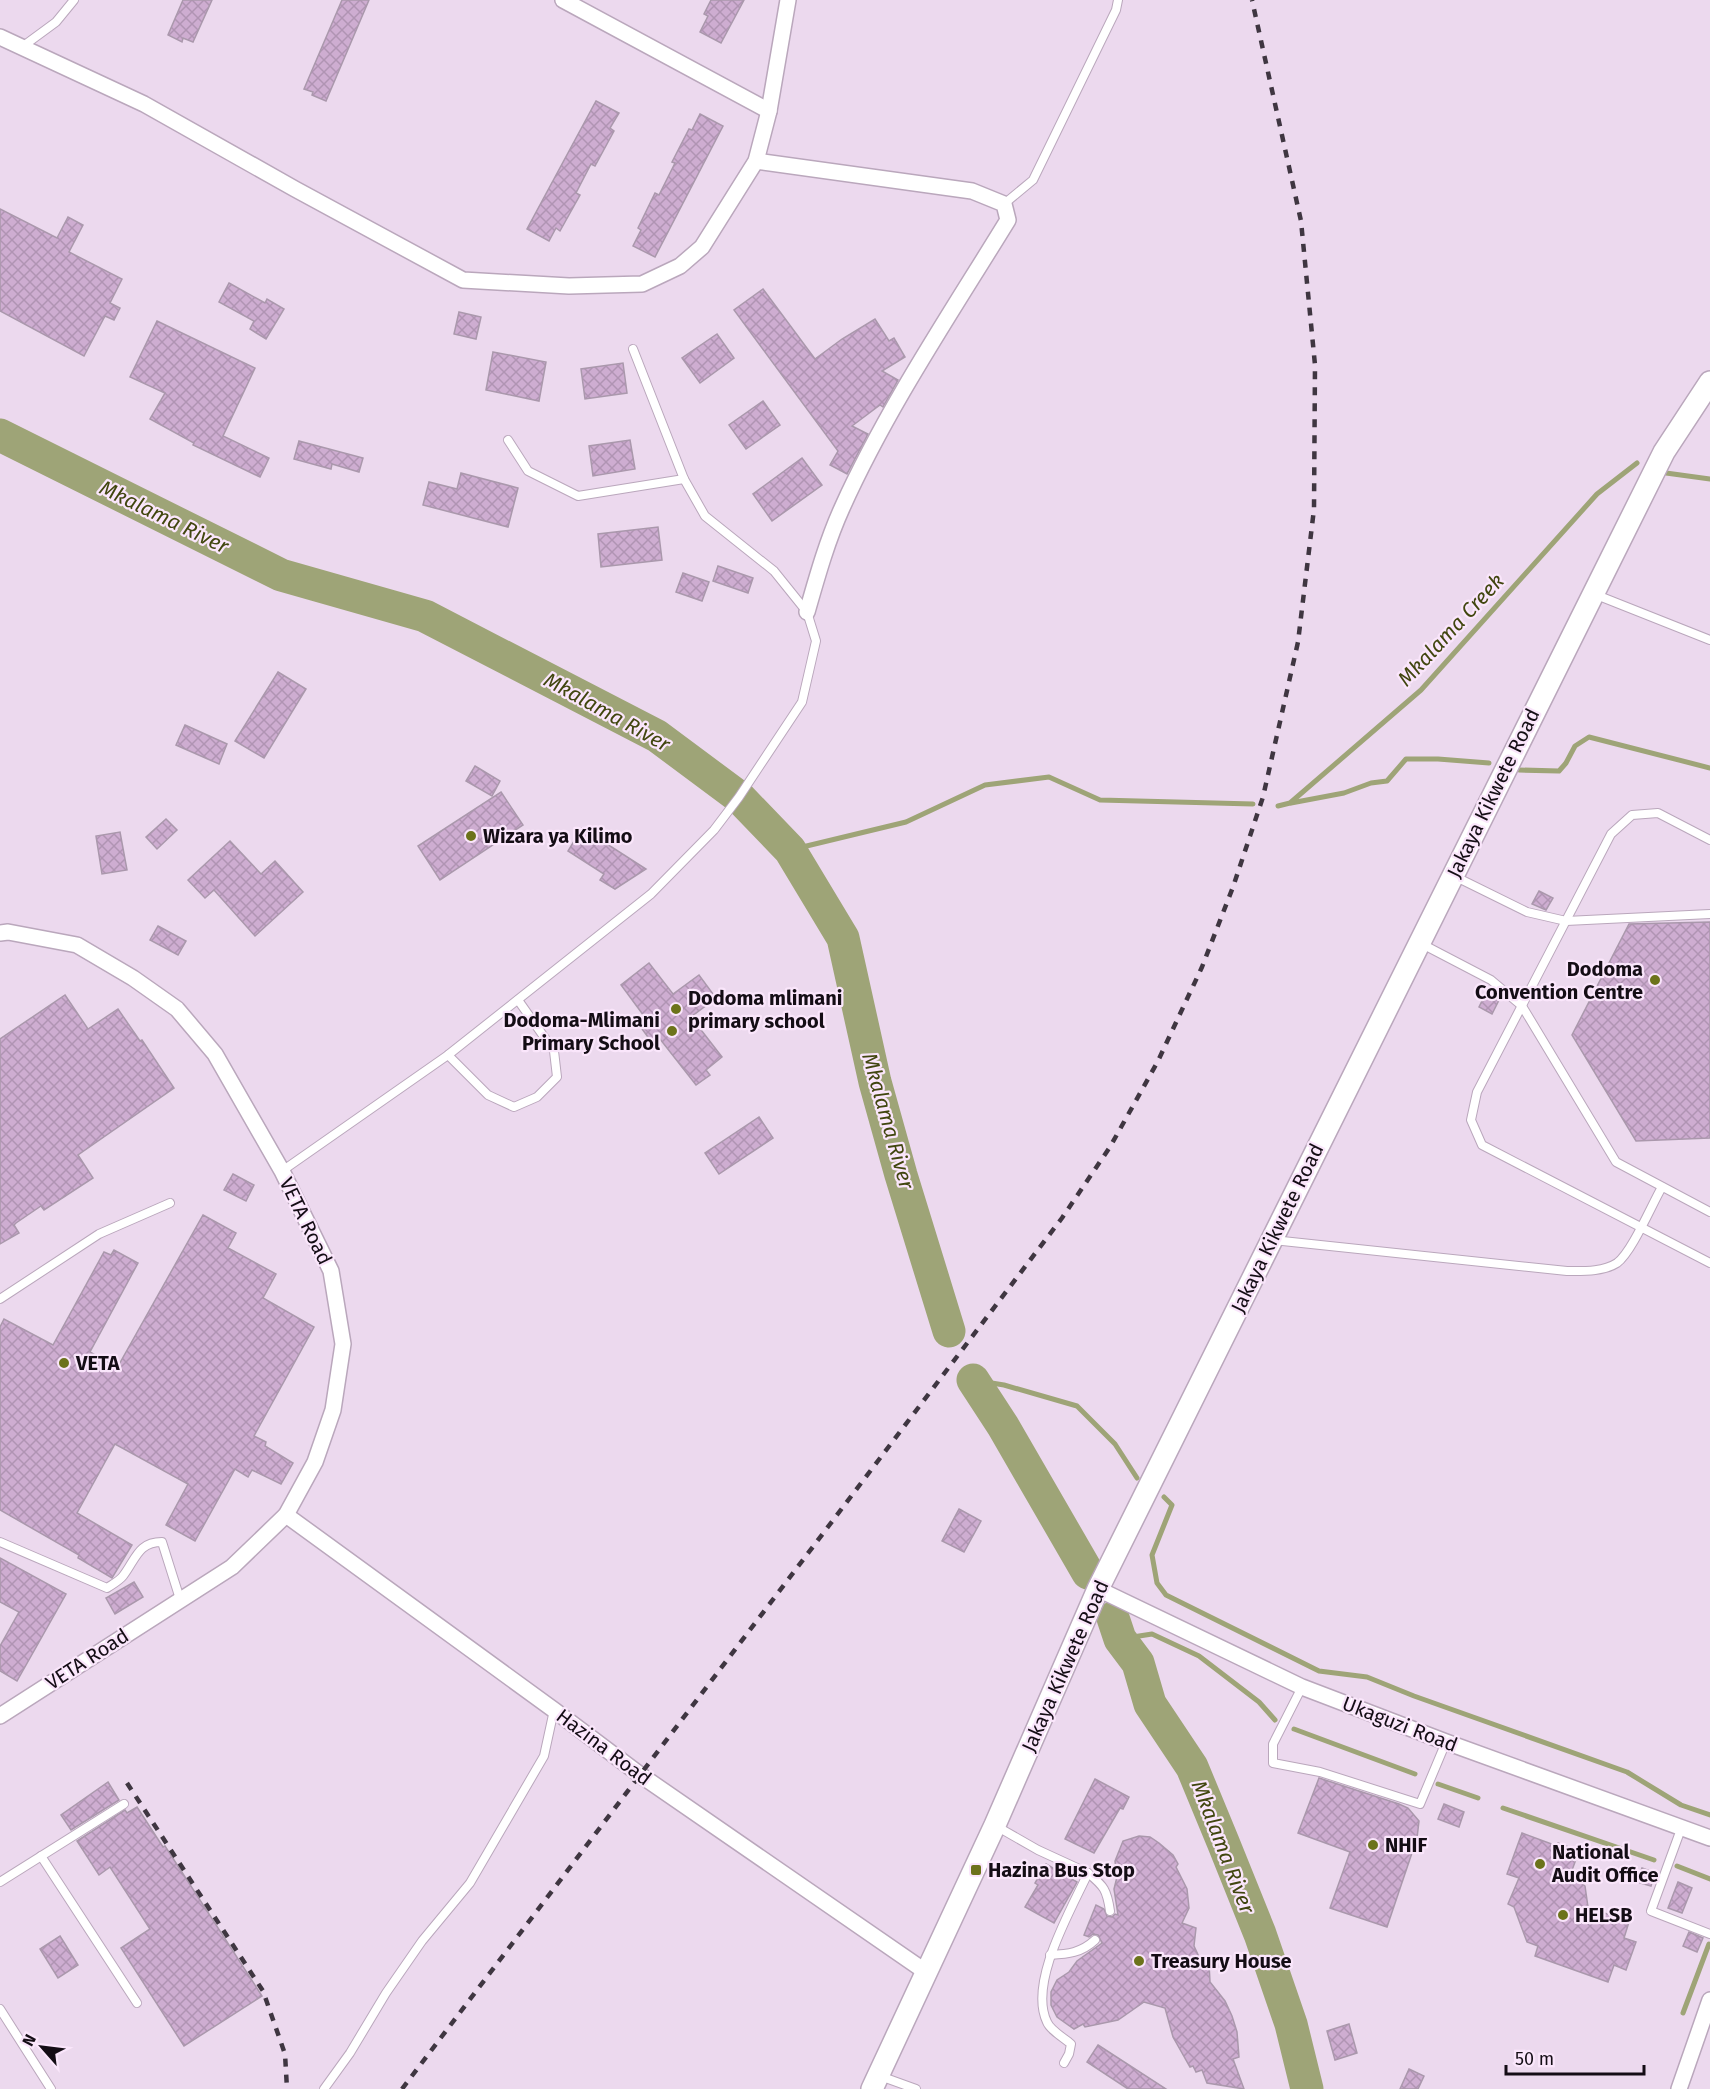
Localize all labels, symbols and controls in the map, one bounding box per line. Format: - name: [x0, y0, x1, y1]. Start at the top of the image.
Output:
- water label: Mkalama River: [95, 475, 234, 560]
- water label: Mkalama Creek: [1392, 568, 1510, 692]
- water label: Mkalama River: [539, 667, 675, 758]
- street label: Jakaya Kikwete Road: [1442, 704, 1544, 882]
- place label: Wizara ya Kilimo: [483, 824, 633, 848]
- marker: Wizara ya Kilimo: [464, 829, 478, 843]
- place label: Dodoma Convention Centre: [1475, 957, 1643, 1004]
- marker: Dodoma Convention Centre: [1648, 973, 1662, 987]
- place label: Dodoma mlimani primary school: [688, 986, 843, 1033]
- marker: Dodoma mlimani primary school: [669, 1002, 683, 1016]
- place label: Dodoma-Mlimani Primary School: [503, 1008, 660, 1055]
- marker: Dodoma-Mlimani Primary School: [665, 1024, 679, 1038]
- water label: Mkalama River: [856, 1050, 920, 1193]
- street label: Jakaya Kikwete Road: [1226, 1139, 1328, 1317]
- street label: VETA Road: [275, 1173, 337, 1269]
- place label: VETA: [75, 1351, 121, 1375]
- marker: VETA: [57, 1356, 71, 1370]
- street label: Jakaya Kikwete Road: [1016, 1576, 1114, 1756]
- street label: VETA Road: [41, 1623, 133, 1695]
- street label: Ukaguzi Road: [1339, 1691, 1461, 1757]
- street label: Hazina Road: [552, 1703, 656, 1791]
- water label: Mkalama River: [1186, 1777, 1261, 1918]
- place label: NHIF: [1385, 1833, 1427, 1857]
- marker: NHIF: [1366, 1838, 1380, 1852]
- place label: National Audit Office: [1551, 1840, 1658, 1887]
- marker: National Audit Office: [1533, 1857, 1547, 1871]
- place label: Hazina Bus Stop: [988, 1858, 1135, 1882]
- marker: Hazina Bus Stop: [969, 1863, 983, 1877]
- place label: HELSB: [1575, 1903, 1633, 1927]
- marker: HELSB: [1556, 1908, 1570, 1922]
- place label: Treasury House: [1151, 1949, 1292, 1973]
- marker: Treasury House: [1132, 1954, 1146, 1968]
- north arrow: [12, 2017, 72, 2077]
- text: N: [18, 2031, 40, 2049]
- scale bar: [1506, 2038, 1644, 2076]
- text: 50 m: [1515, 2048, 1554, 2070]

